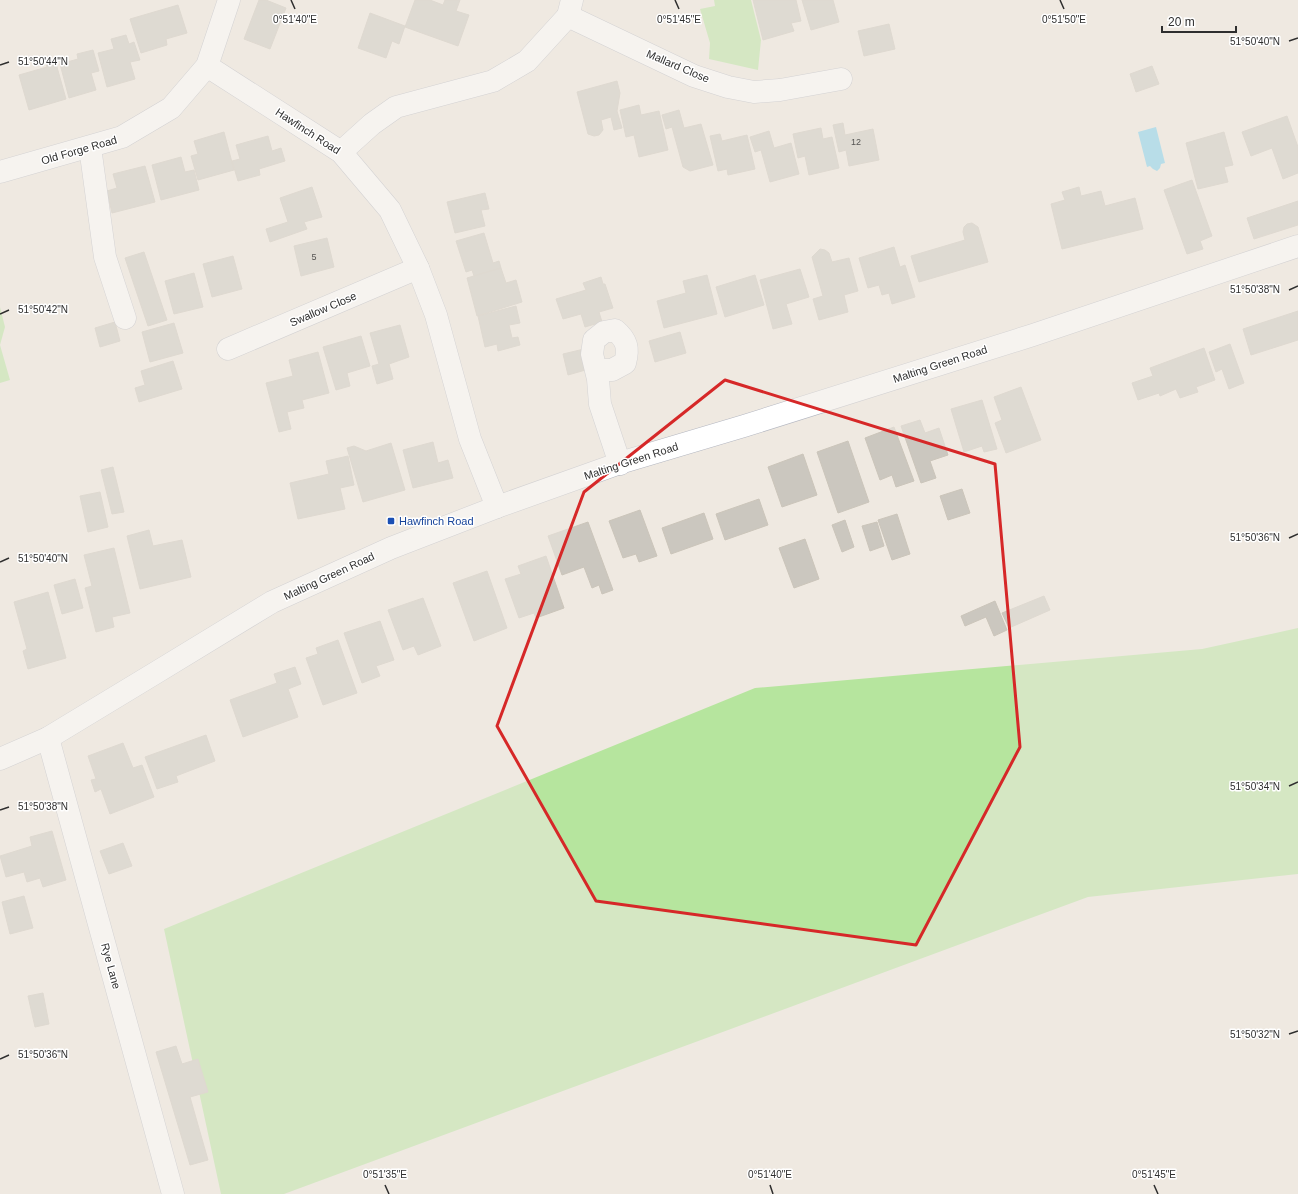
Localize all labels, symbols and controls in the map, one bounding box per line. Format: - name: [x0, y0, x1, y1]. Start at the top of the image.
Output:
- scale bar: [1162, 8, 1236, 34]
- text: 0°51'40"E: [273, 14, 317, 25]
- text: 0°51'45"E: [657, 14, 701, 25]
- text: 0°51'50"E: [1042, 14, 1086, 25]
- text: 20 m: [1168, 15, 1195, 29]
- text: 51°50'40"N: [1230, 36, 1280, 47]
- street label: Mallard Close: [645, 47, 711, 85]
- text: 51°50'44"N: [18, 56, 68, 67]
- street label: Hawfinch Road: [273, 106, 343, 156]
- street label: Old Forge Road: [40, 133, 118, 167]
- house number: 12: [851, 137, 861, 147]
- house number: 5: [311, 252, 317, 262]
- text: 51°50'38"N: [1230, 284, 1280, 295]
- street label: Swallow Close: [288, 290, 358, 328]
- text: 51°50'42"N: [18, 304, 68, 315]
- street label: Malting Green Road: [891, 343, 989, 385]
- street label: Malting Green Road: [582, 440, 680, 482]
- place label: Hawfinch Road: [399, 515, 474, 527]
- marker: Hawfinch Road: [386, 516, 396, 526]
- text: 51°50'36"N: [1230, 532, 1280, 543]
- street label: Malting Green Road: [282, 550, 376, 602]
- text: 51°50'40"N: [18, 553, 68, 564]
- text: 51°50'34"N: [1230, 781, 1280, 792]
- text: 51°50'38"N: [18, 801, 68, 812]
- street label: Rye Lane: [99, 942, 123, 990]
- text: 51°50'32"N: [1230, 1029, 1280, 1040]
- text: 51°50'36"N: [18, 1049, 68, 1060]
- text: 0°51'35"E: [363, 1169, 407, 1180]
- text: 0°51'40"E: [748, 1169, 792, 1180]
- text: 0°51'45"E: [1132, 1169, 1176, 1180]

